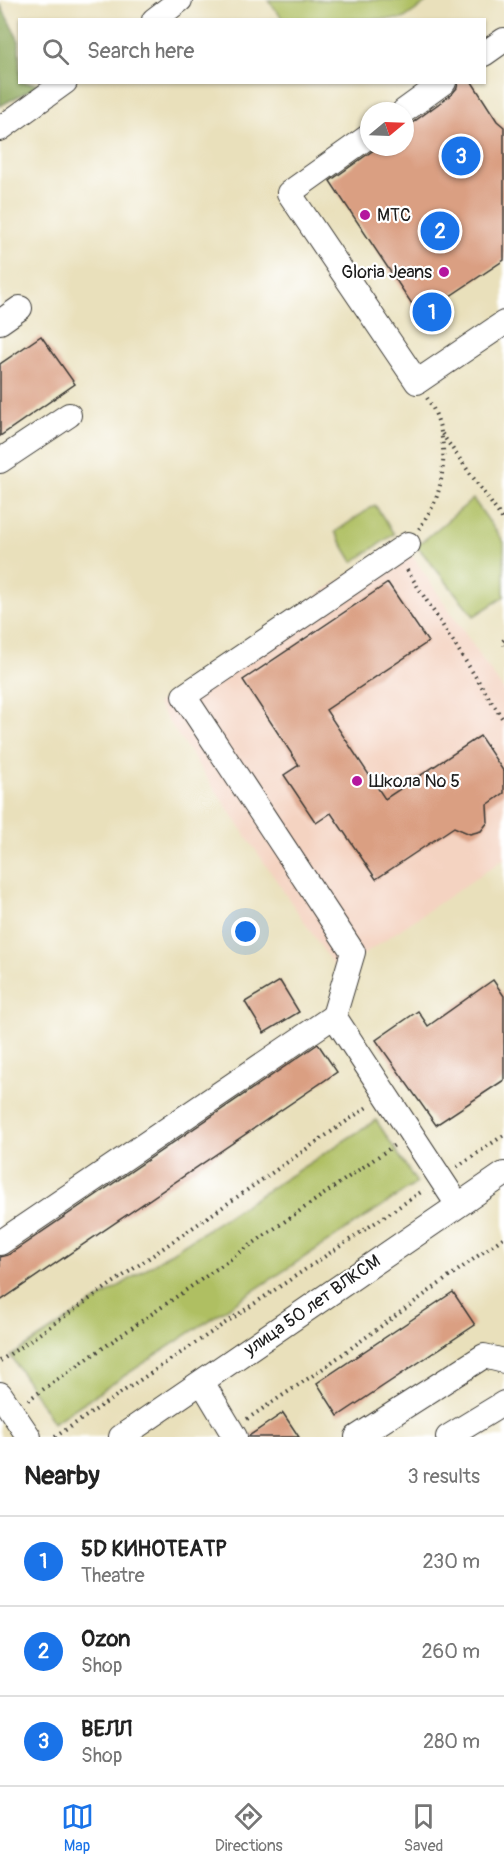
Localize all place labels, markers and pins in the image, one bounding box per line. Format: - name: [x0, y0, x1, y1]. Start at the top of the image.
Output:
- pin: 3: [442, 134, 480, 178]
- place label: МТС: [377, 204, 411, 227]
- marker: МТС: [358, 208, 372, 222]
- pin: 2: [420, 208, 460, 254]
- place label: Gloria Jeans: [341, 261, 432, 284]
- marker: Gloria Jeans: [437, 265, 451, 279]
- pin: 1: [412, 290, 452, 334]
- place label: Школа № 5: [369, 770, 460, 793]
- marker: Школа № 5: [350, 774, 364, 788]

